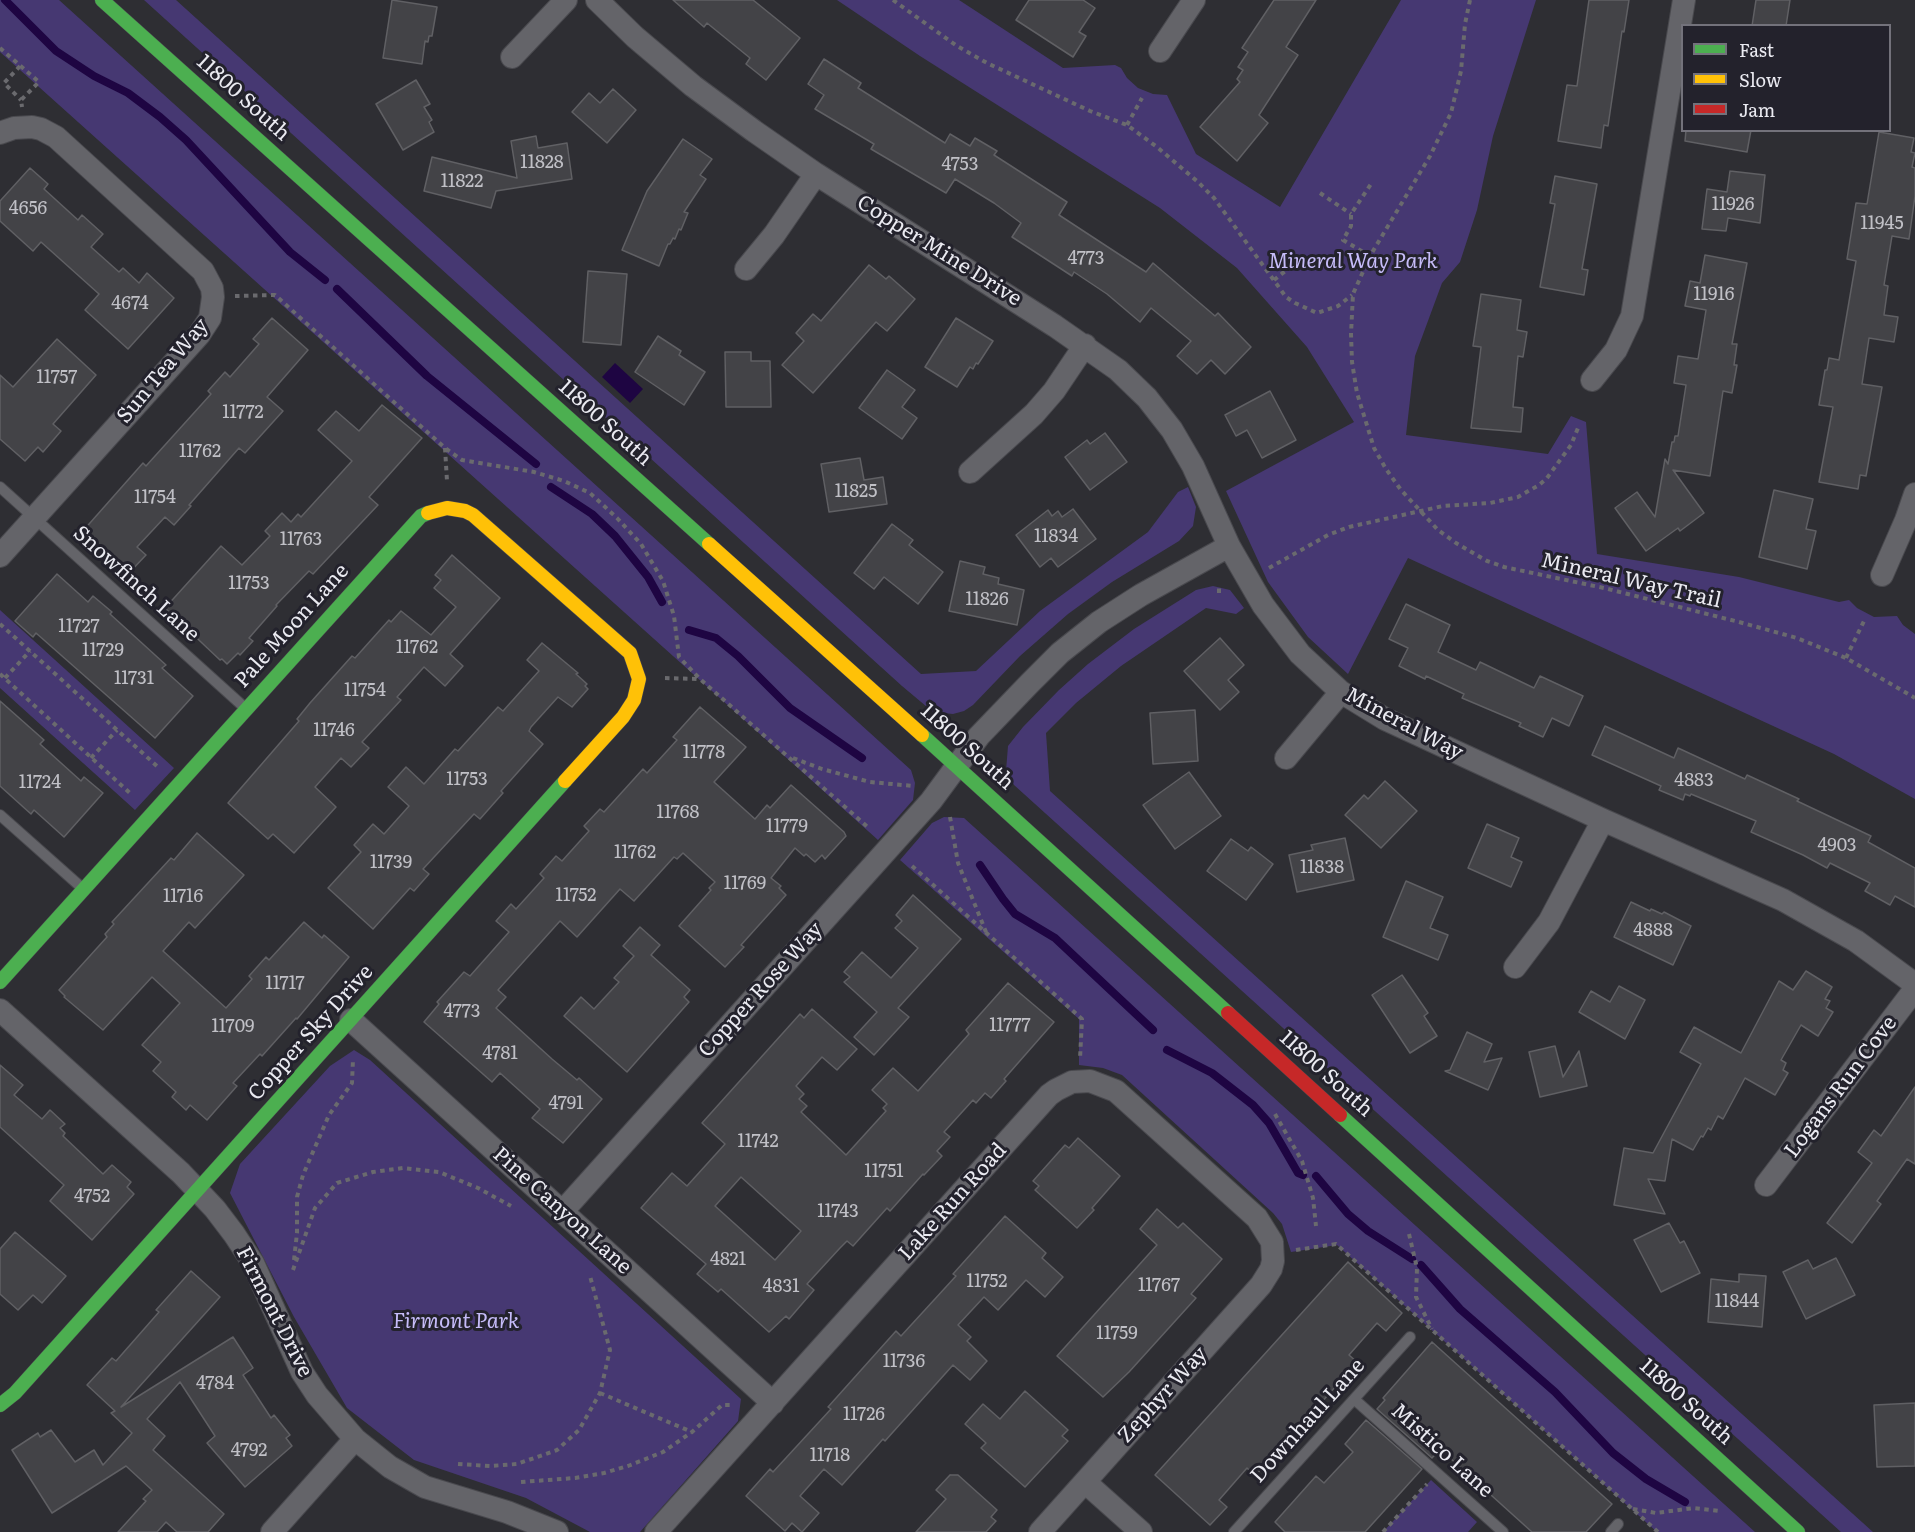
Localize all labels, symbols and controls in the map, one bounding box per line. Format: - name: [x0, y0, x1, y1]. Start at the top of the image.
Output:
- legend: [1681, 24, 1891, 132]
- text: Fast: [1739, 36, 1774, 63]
- street label: 11800 South: [191, 49, 295, 147]
- text: Slow: [1739, 66, 1781, 93]
- text: Jam: [1739, 96, 1775, 123]
- house number: 11828: [520, 152, 564, 174]
- house number: 4753: [942, 154, 978, 176]
- house number: 11822: [441, 171, 483, 193]
- street label: Copper Mine Drive: [852, 190, 1026, 312]
- house number: 11926: [1712, 194, 1754, 216]
- house number: 4656: [9, 198, 47, 220]
- house number: 11945: [1860, 213, 1904, 235]
- house number: 4773: [1067, 248, 1105, 270]
- park label: Mineral Way Park: [1268, 249, 1438, 275]
- house number: 11916: [1693, 284, 1735, 306]
- house number: 4674: [111, 293, 149, 315]
- street label: Sun Tea Way: [112, 313, 214, 429]
- house number: 11757: [37, 367, 77, 389]
- street label: 11800 South: [553, 374, 657, 472]
- house number: 11772: [222, 402, 264, 424]
- house number: 11762: [179, 441, 221, 463]
- house number: 11825: [835, 481, 877, 503]
- house number: 11754: [134, 487, 176, 509]
- street label: Snowfinch Lane: [68, 521, 204, 647]
- house number: 11834: [1034, 526, 1078, 548]
- house number: 11763: [280, 529, 322, 551]
- street label: Mineral Way Trail: [1538, 548, 1724, 614]
- street label: Pale Moon Lane: [230, 559, 354, 693]
- house number: 11753: [228, 573, 270, 595]
- house number: 11826: [965, 589, 1009, 611]
- house number: 11727: [58, 616, 100, 638]
- house number: 11762: [396, 637, 438, 659]
- house number: 11729: [82, 640, 124, 662]
- house number: 11731: [114, 668, 154, 690]
- house number: 11754: [344, 680, 386, 702]
- street label: Mineral Way: [1341, 682, 1467, 766]
- street label: 11800 South: [915, 698, 1019, 796]
- house number: 11746: [313, 720, 355, 742]
- house number: 11778: [683, 742, 725, 764]
- house number: 11753: [446, 769, 488, 791]
- house number: 4883: [1674, 770, 1714, 792]
- house number: 11724: [19, 772, 61, 794]
- house number: 11768: [657, 802, 699, 824]
- house number: 11779: [766, 816, 808, 838]
- house number: 4903: [1817, 835, 1857, 857]
- house number: 11762: [614, 842, 656, 864]
- house number: 11739: [370, 852, 412, 874]
- house number: 11838: [1300, 857, 1344, 879]
- house number: 11769: [724, 873, 766, 895]
- house number: 11752: [556, 885, 596, 907]
- house number: 11716: [163, 886, 203, 908]
- street label: Copper Rose Way: [694, 917, 828, 1063]
- house number: 4888: [1633, 920, 1673, 942]
- street label: Copper Sky Drive: [243, 960, 379, 1106]
- house number: 11717: [265, 973, 305, 995]
- house number: 4773: [443, 1001, 481, 1023]
- street label: Logans Run Cove: [1780, 1011, 1902, 1163]
- house number: 11777: [989, 1015, 1031, 1037]
- house number: 11709: [211, 1016, 255, 1038]
- street label: 11800 South: [1274, 1025, 1378, 1123]
- house number: 4781: [482, 1043, 518, 1065]
- house number: 4791: [548, 1093, 584, 1115]
- house number: 11742: [737, 1131, 779, 1153]
- street label: Lake Run Road: [894, 1138, 1012, 1266]
- street label: Pine Canyon Lane: [488, 1142, 636, 1280]
- house number: 11751: [864, 1161, 904, 1183]
- house number: 4752: [74, 1186, 110, 1208]
- house number: 11743: [817, 1201, 859, 1223]
- street label: Firmont Drive: [230, 1242, 318, 1382]
- house number: 4821: [710, 1249, 746, 1271]
- house number: 11752: [967, 1271, 1007, 1293]
- house number: 11767: [1138, 1275, 1180, 1297]
- house number: 4831: [763, 1276, 799, 1298]
- house number: 11844: [1715, 1291, 1759, 1313]
- park label: Firmont Park: [393, 1309, 519, 1335]
- house number: 11759: [1096, 1323, 1138, 1345]
- street label: Zephyr Way: [1113, 1342, 1213, 1448]
- house number: 11736: [883, 1351, 925, 1373]
- street label: 11800 South: [1634, 1353, 1738, 1451]
- street label: Downhaul Lane: [1246, 1354, 1370, 1488]
- house number: 4784: [196, 1373, 234, 1395]
- street label: Mistico Lane: [1386, 1399, 1498, 1503]
- house number: 11726: [843, 1404, 885, 1426]
- house number: 4792: [231, 1440, 267, 1462]
- house number: 11718: [810, 1445, 850, 1467]

